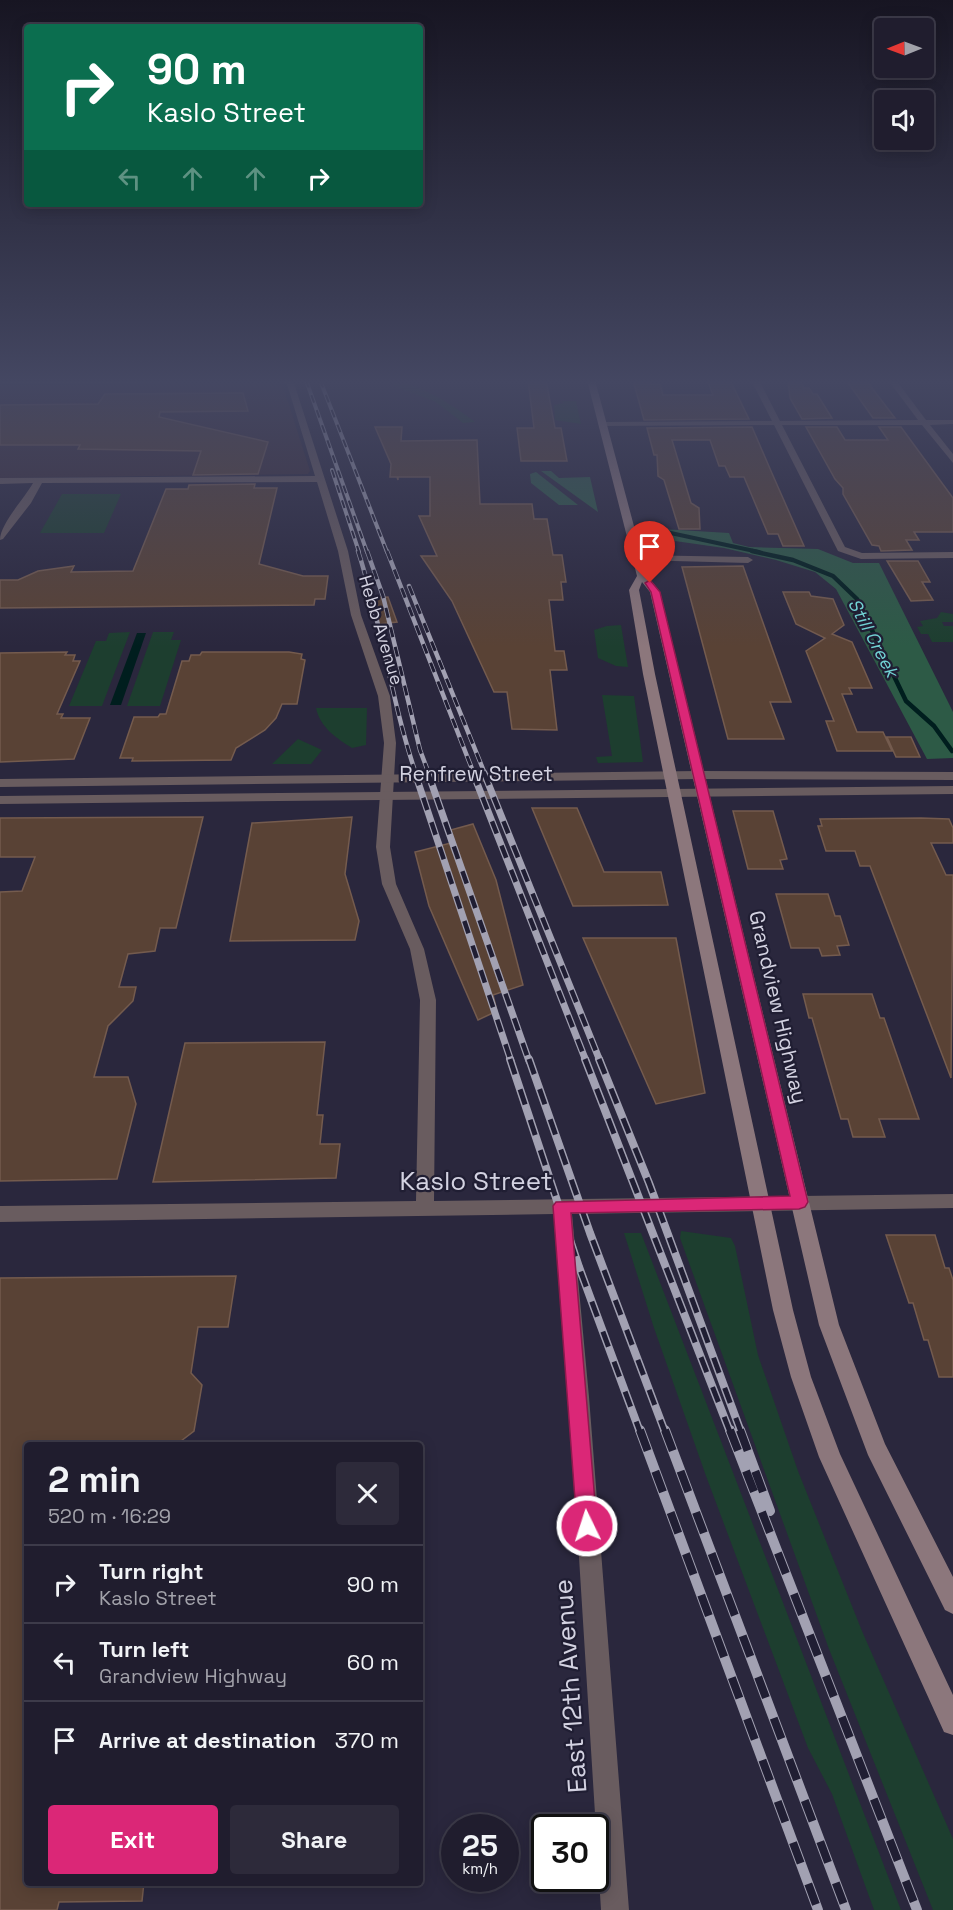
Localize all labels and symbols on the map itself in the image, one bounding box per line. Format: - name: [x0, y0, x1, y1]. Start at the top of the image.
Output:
- north arrow: [874, 18, 934, 78]
- pin: [624, 521, 675, 583]
- street label: Hebb Avenue: [354, 572, 409, 688]
- water label: Still Creek: [843, 594, 905, 683]
- street label: Renfrew Street: [399, 760, 553, 787]
- street label: Grandview Highway: [743, 908, 814, 1106]
- street label: Kaslo Street: [400, 1164, 552, 1198]
- position arrow: [555, 1494, 619, 1558]
- street label: East 12th Avenue: [546, 1578, 594, 1794]
- speed limit sign: 30: [531, 1814, 609, 1892]

